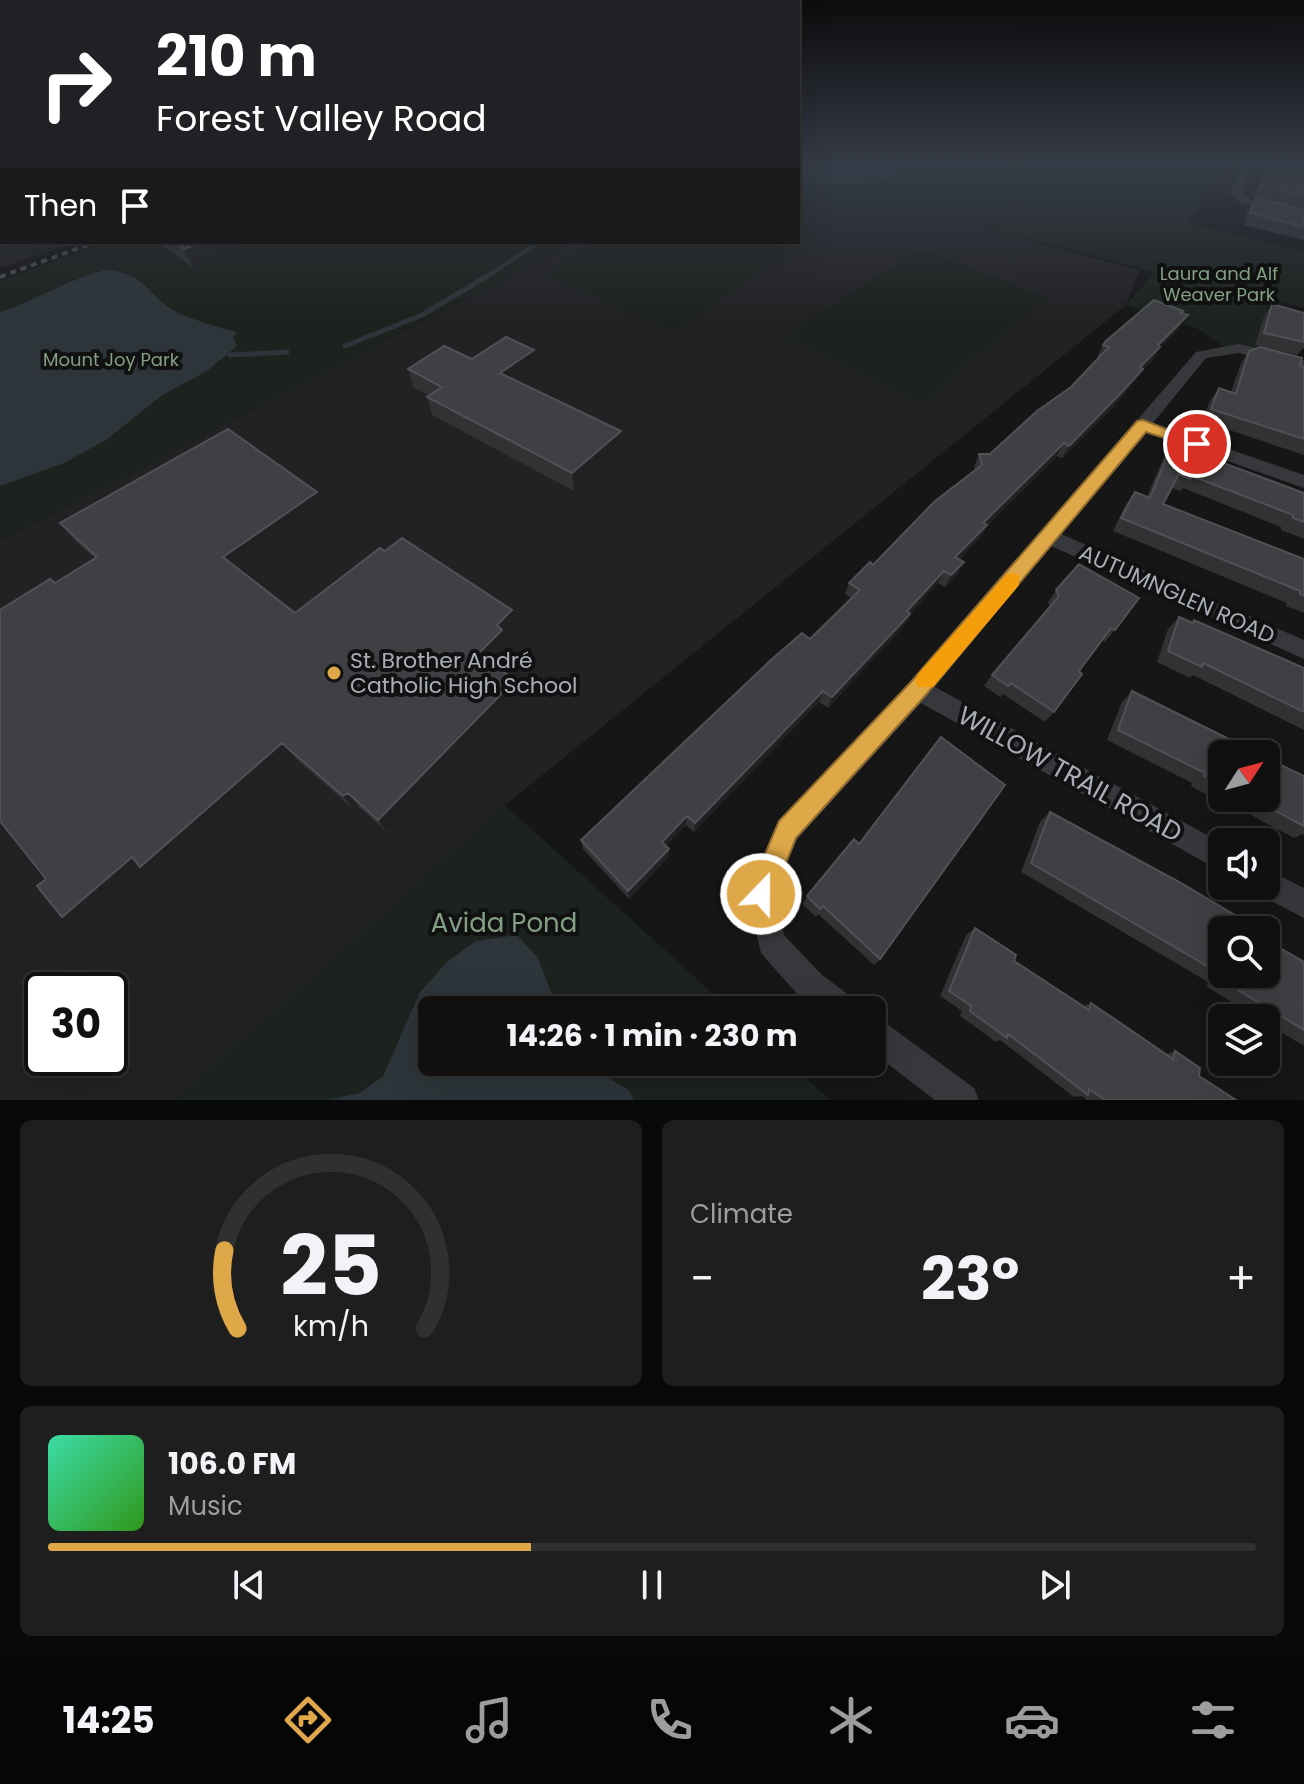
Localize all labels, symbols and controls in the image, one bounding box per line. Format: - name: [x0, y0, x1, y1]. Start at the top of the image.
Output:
- text: 210 m: [156, 17, 317, 96]
- icon: right: [24, 32, 128, 136]
- text: Forest Valley Road: [156, 93, 487, 144]
- text: Then: [24, 184, 97, 227]
- icon: arrive: [113, 184, 157, 228]
- park label: Laura and Alf Weaver Park: [1160, 261, 1278, 307]
- park label: Mount Joy Park: [43, 347, 180, 372]
- pin: [1163, 410, 1231, 478]
- icon: arrive: [1175, 422, 1219, 466]
- street label: AUTUMNGLEN ROAD: [1074, 537, 1280, 651]
- place label: St. Brother André Catholic High School: [350, 645, 577, 701]
- marker: St. Brother André Catholic High School: [325, 664, 343, 682]
- street label: WILLOW TRAIL ROAD: [951, 697, 1189, 851]
- north arrow: [1208, 740, 1280, 812]
- map controls: [1208, 740, 1280, 1076]
- button: sound: [1208, 828, 1280, 900]
- position arrow: [719, 852, 803, 936]
- park label: Avida Pond: [431, 905, 577, 941]
- button: search: [1208, 916, 1280, 988]
- speed limit sign: 30: [24, 972, 128, 1076]
- button: layers: [1208, 1004, 1280, 1076]
- text: 14:26 · 1 min · 230 m: [506, 1014, 798, 1057]
- text: Climate: [690, 1196, 793, 1232]
- text: 25: [280, 1208, 382, 1324]
- text: 23°: [921, 1237, 1019, 1321]
- text: −: [690, 1248, 714, 1309]
- text: +: [1226, 1248, 1256, 1309]
- text: km/h: [293, 1306, 369, 1346]
- text: 106.0 FM: [168, 1442, 296, 1485]
- text: Music: [168, 1488, 243, 1524]
- icon: previous: [227, 1563, 271, 1607]
- icon: pause: [630, 1563, 674, 1607]
- icon: next: [1033, 1563, 1077, 1607]
- icon: directions: [280, 1692, 336, 1748]
- icon: music: [461, 1692, 517, 1748]
- icon: phone: [642, 1692, 698, 1748]
- icon: climate: [823, 1692, 879, 1748]
- icon: car: [1004, 1692, 1060, 1748]
- icon: filters: [1185, 1692, 1241, 1748]
- text: 14:25: [63, 1695, 155, 1746]

